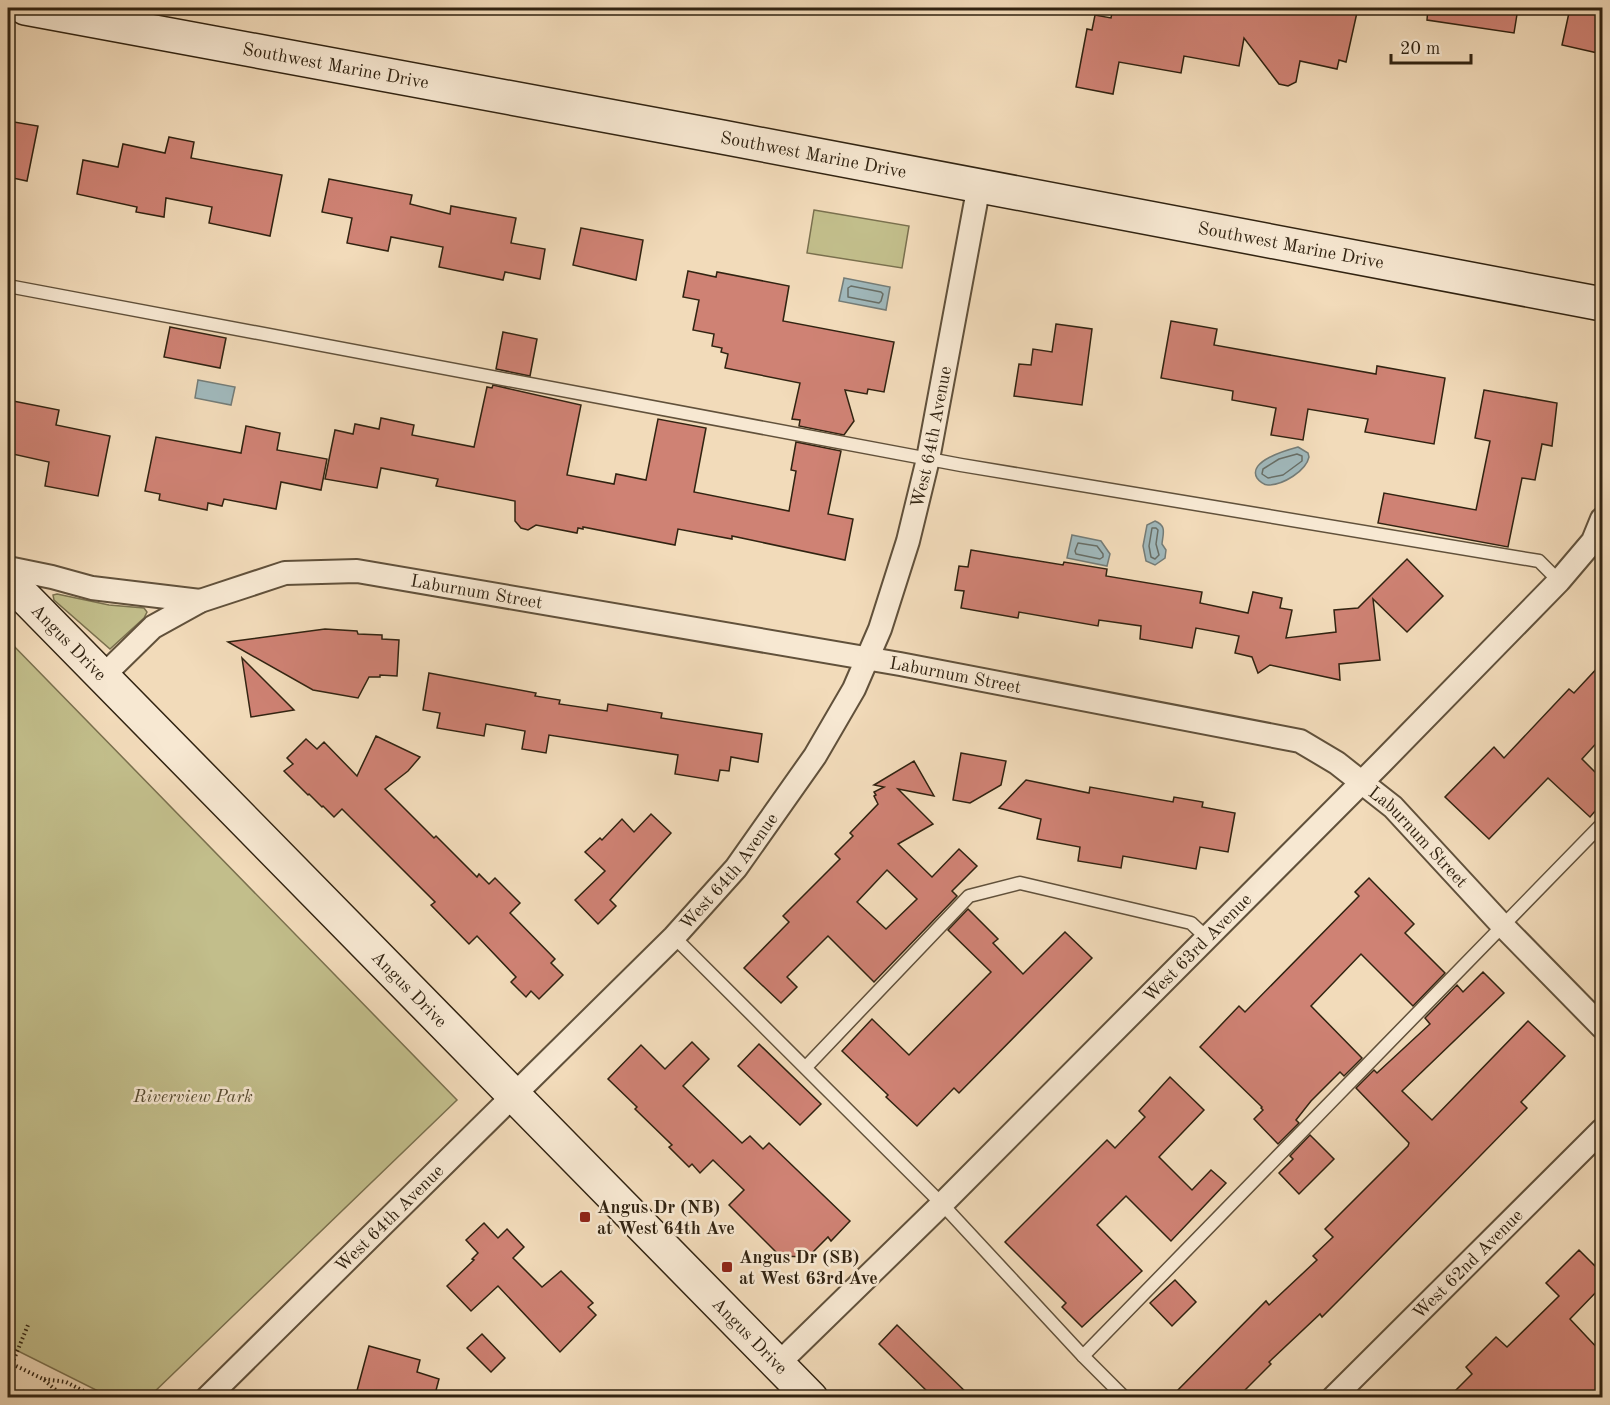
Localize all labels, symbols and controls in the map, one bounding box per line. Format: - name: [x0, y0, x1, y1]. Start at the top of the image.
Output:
- scale bar: [1391, 27, 1470, 65]
- street label: Southwest Marine Drive: [241, 40, 430, 93]
- text: 20 m: [1400, 40, 1440, 58]
- street label: Southwest Marine Drive: [719, 129, 908, 182]
- street label: Southwest Marine Drive: [1196, 220, 1385, 272]
- street label: West 64th Avenue: [908, 365, 955, 510]
- street label: Laburnum Street: [409, 572, 544, 613]
- street label: Angus Drive: [27, 601, 109, 684]
- street label: Laburnum Street: [888, 654, 1023, 697]
- street label: Laburnum Street: [1365, 783, 1471, 891]
- street label: West 64th Avenue: [677, 810, 782, 934]
- street label: West 63rd Avenue: [1141, 891, 1256, 1006]
- street label: Angus Drive: [368, 948, 450, 1031]
- park label: Riverview Park: [132, 1088, 253, 1106]
- street label: West 64th Avenue: [332, 1162, 448, 1276]
- place label: Angus Dr (NB) at West 64th Ave: [597, 1199, 735, 1238]
- street label: West 62nd Avenue: [1410, 1206, 1527, 1323]
- marker: Angus Dr (NB) at West 64th Ave: [578, 1210, 592, 1224]
- place label: Angus Dr (SB) at West 63rd Ave: [739, 1249, 878, 1288]
- marker: Angus Dr (SB) at West 63rd Ave: [720, 1260, 734, 1274]
- street label: Angus Drive: [708, 1295, 790, 1378]

